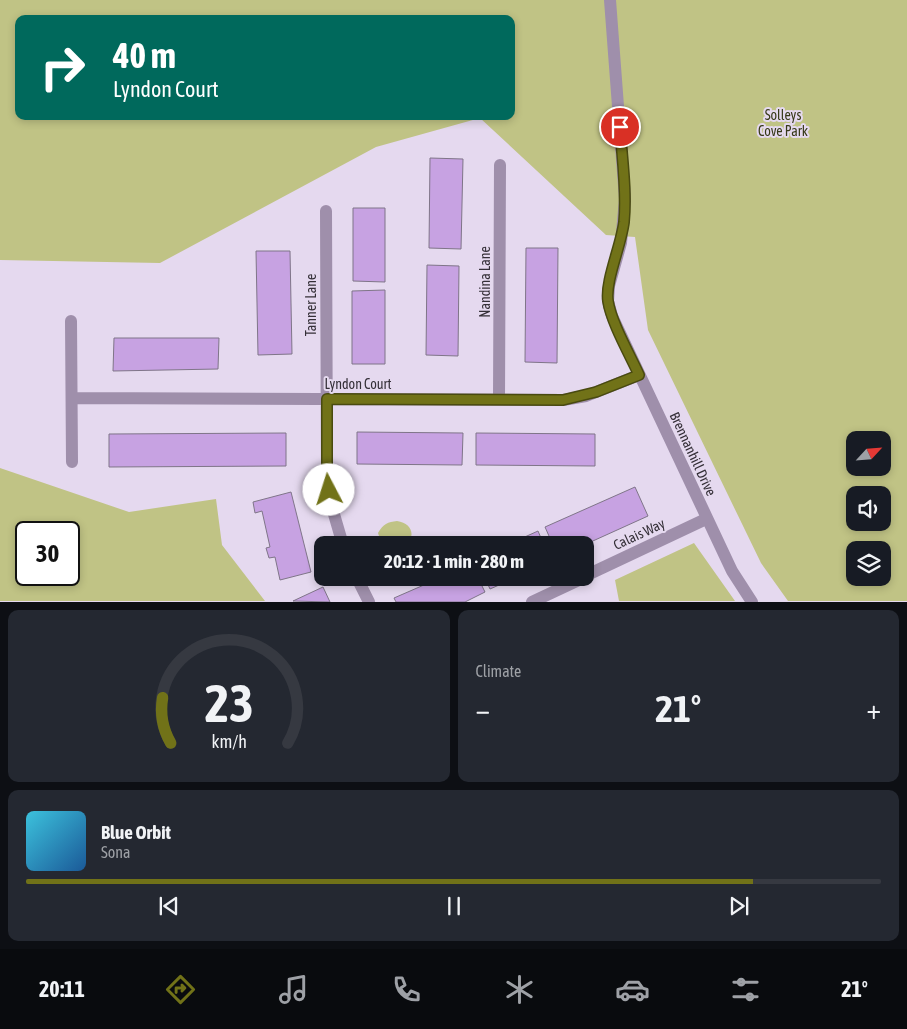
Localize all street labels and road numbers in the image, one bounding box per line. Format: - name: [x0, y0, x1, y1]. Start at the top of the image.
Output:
- street label: Nandina Lane: [477, 246, 493, 318]
- street label: Tanner Lane: [303, 274, 319, 336]
- street label: Lyndon Court: [324, 376, 392, 392]
- street label: Brennanhill Drive: [667, 410, 719, 498]
- street label: Calais Way: [611, 515, 668, 553]

